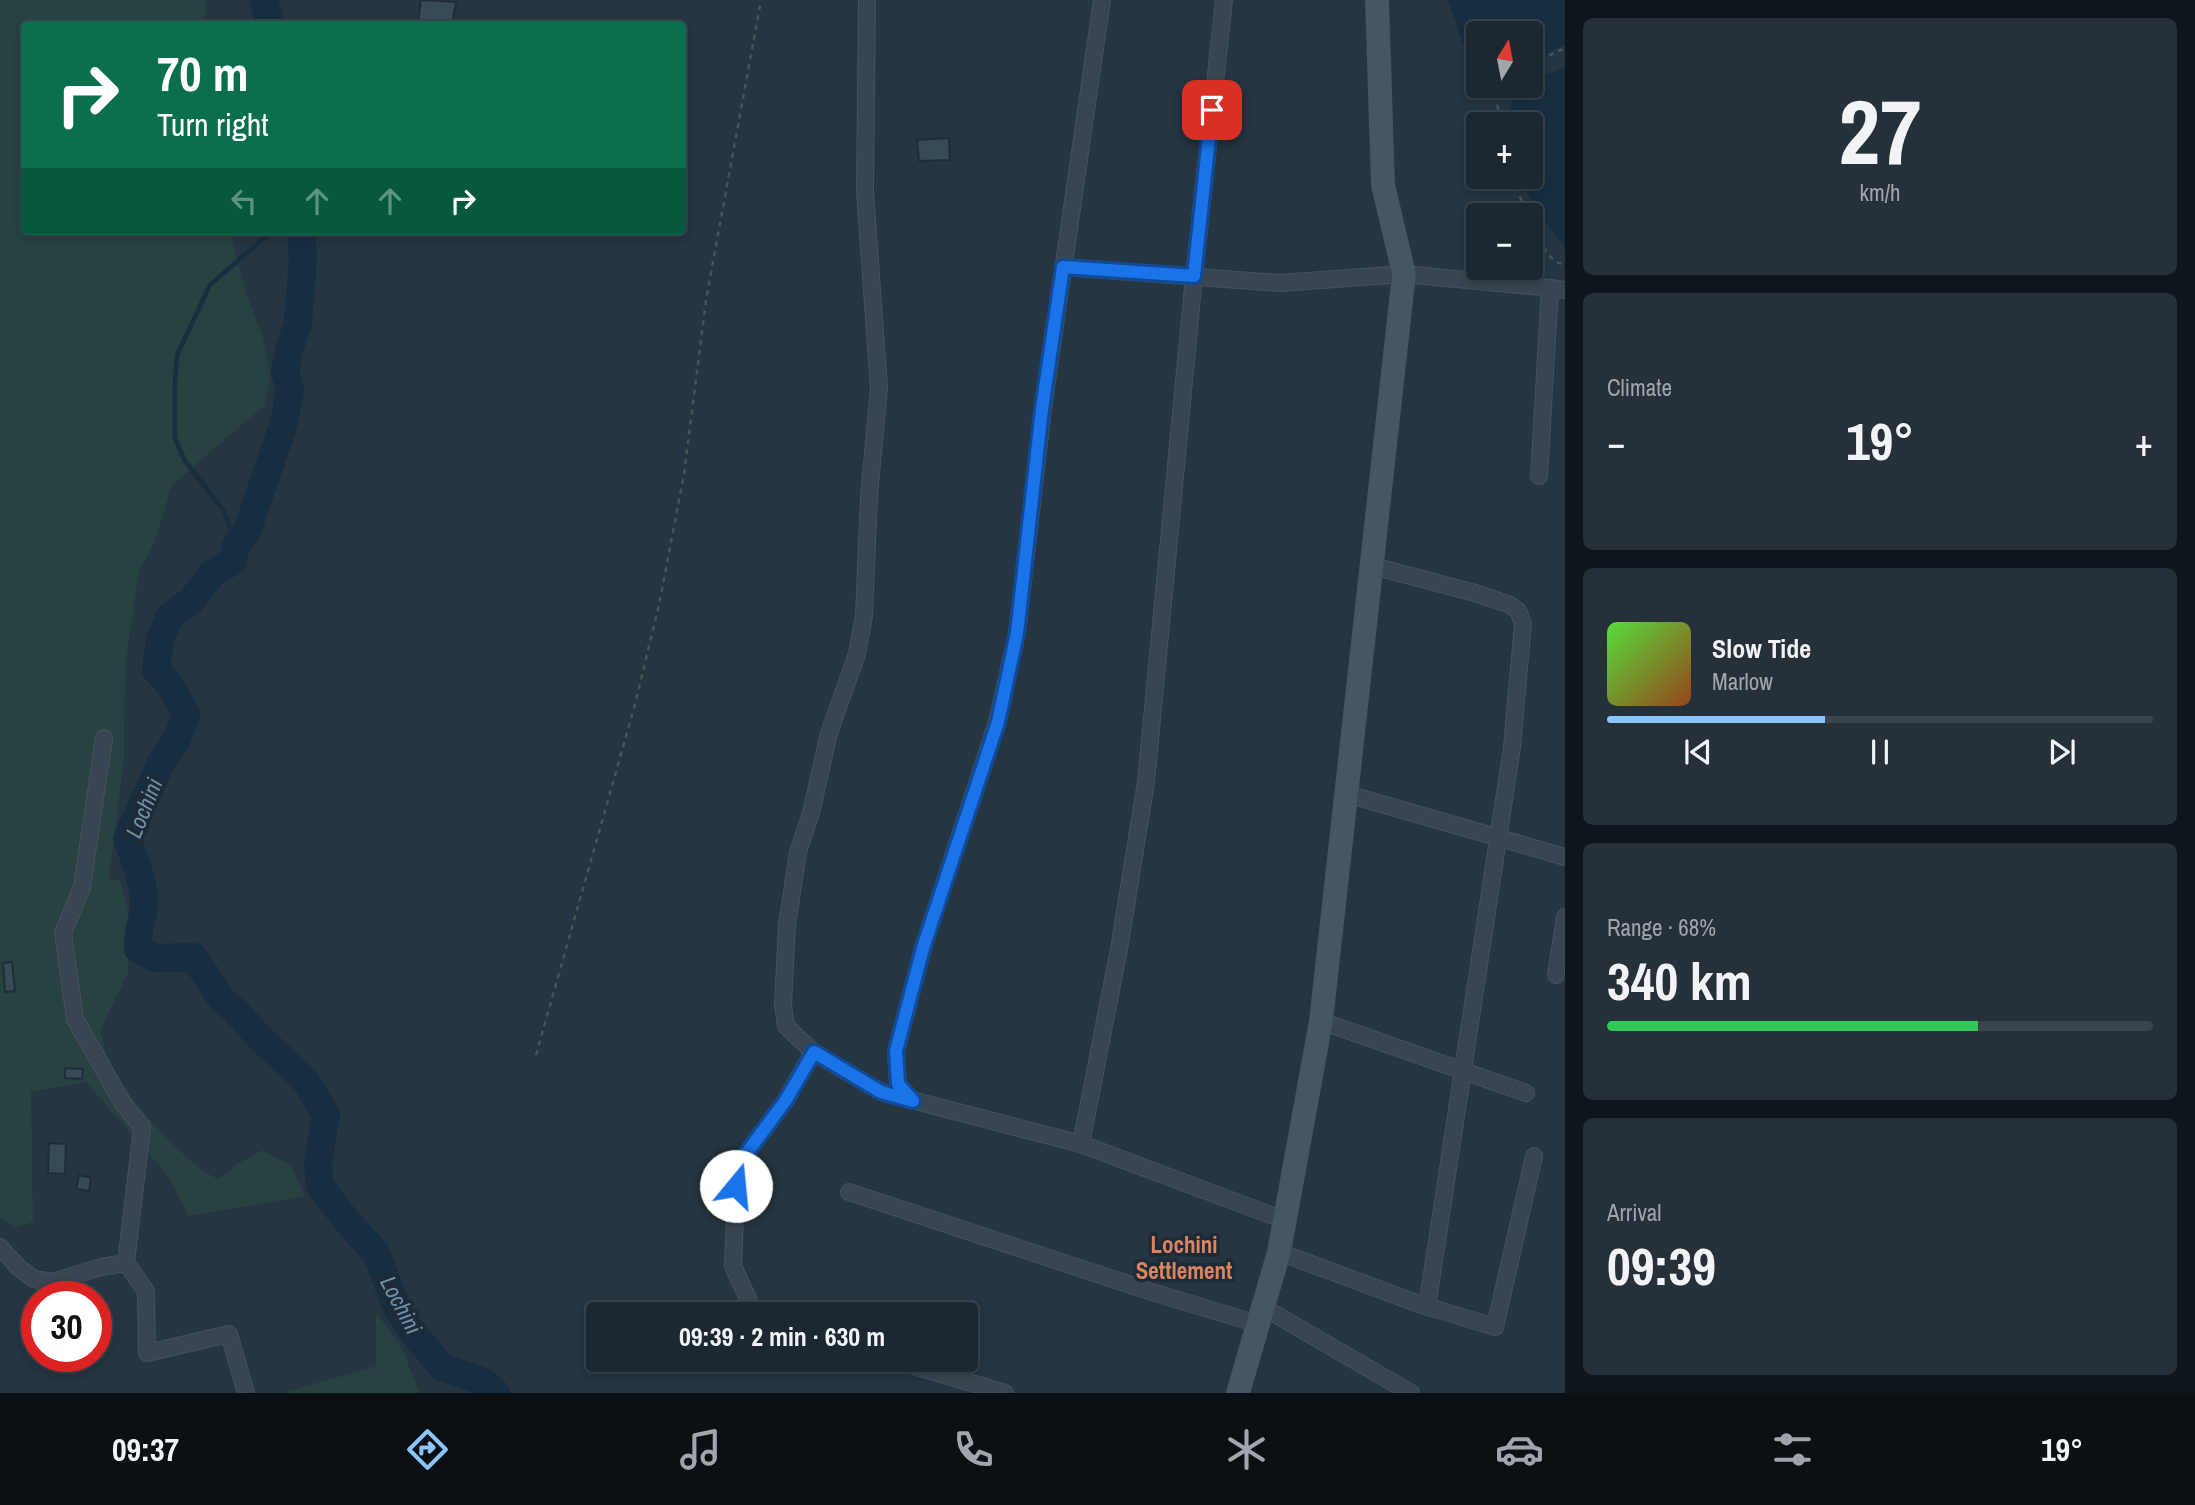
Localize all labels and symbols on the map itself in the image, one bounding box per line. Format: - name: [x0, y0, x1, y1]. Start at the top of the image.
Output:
- north arrow: [1466, 21, 1544, 98]
- pin: [1182, 80, 1242, 140]
- water label: Lochini: [118, 773, 170, 842]
- position arrow: [699, 1149, 773, 1223]
- district label: Lochini Settlement: [1136, 1229, 1232, 1286]
- water label: Lochini: [373, 1270, 430, 1340]
- speed limit sign: 30: [21, 1281, 112, 1372]

